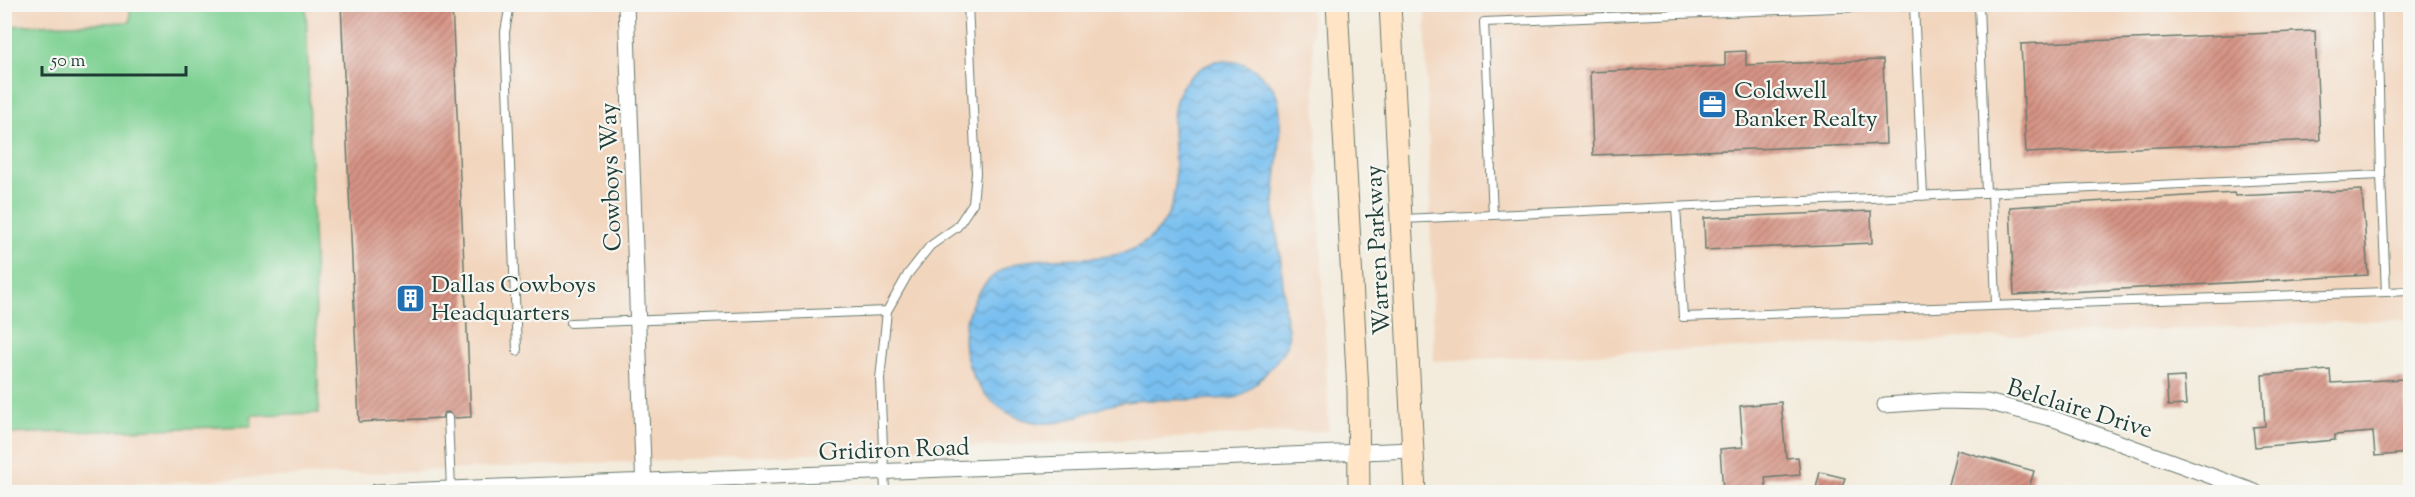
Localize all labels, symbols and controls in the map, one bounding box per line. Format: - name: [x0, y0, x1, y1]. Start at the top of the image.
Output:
- scale bar: [42, 39, 186, 77]
- text: 50 m: [50, 49, 86, 75]
- place label: Coldwell Banker Realty: [1734, 75, 1878, 137]
- office icon: Coldwell Banker Realty: [1697, 88, 1729, 120]
- street label: Cowboys Way: [592, 102, 632, 252]
- street label: Warren Parkway: [1358, 164, 1400, 336]
- place label: Dallas Cowboys Headquarters: [431, 269, 596, 331]
- building icon: Dallas Cowboys Headquarters: [394, 282, 426, 314]
- street label: Belclaire Drive: [2002, 372, 2157, 448]
- street label: Gridiron Road: [818, 431, 971, 471]

